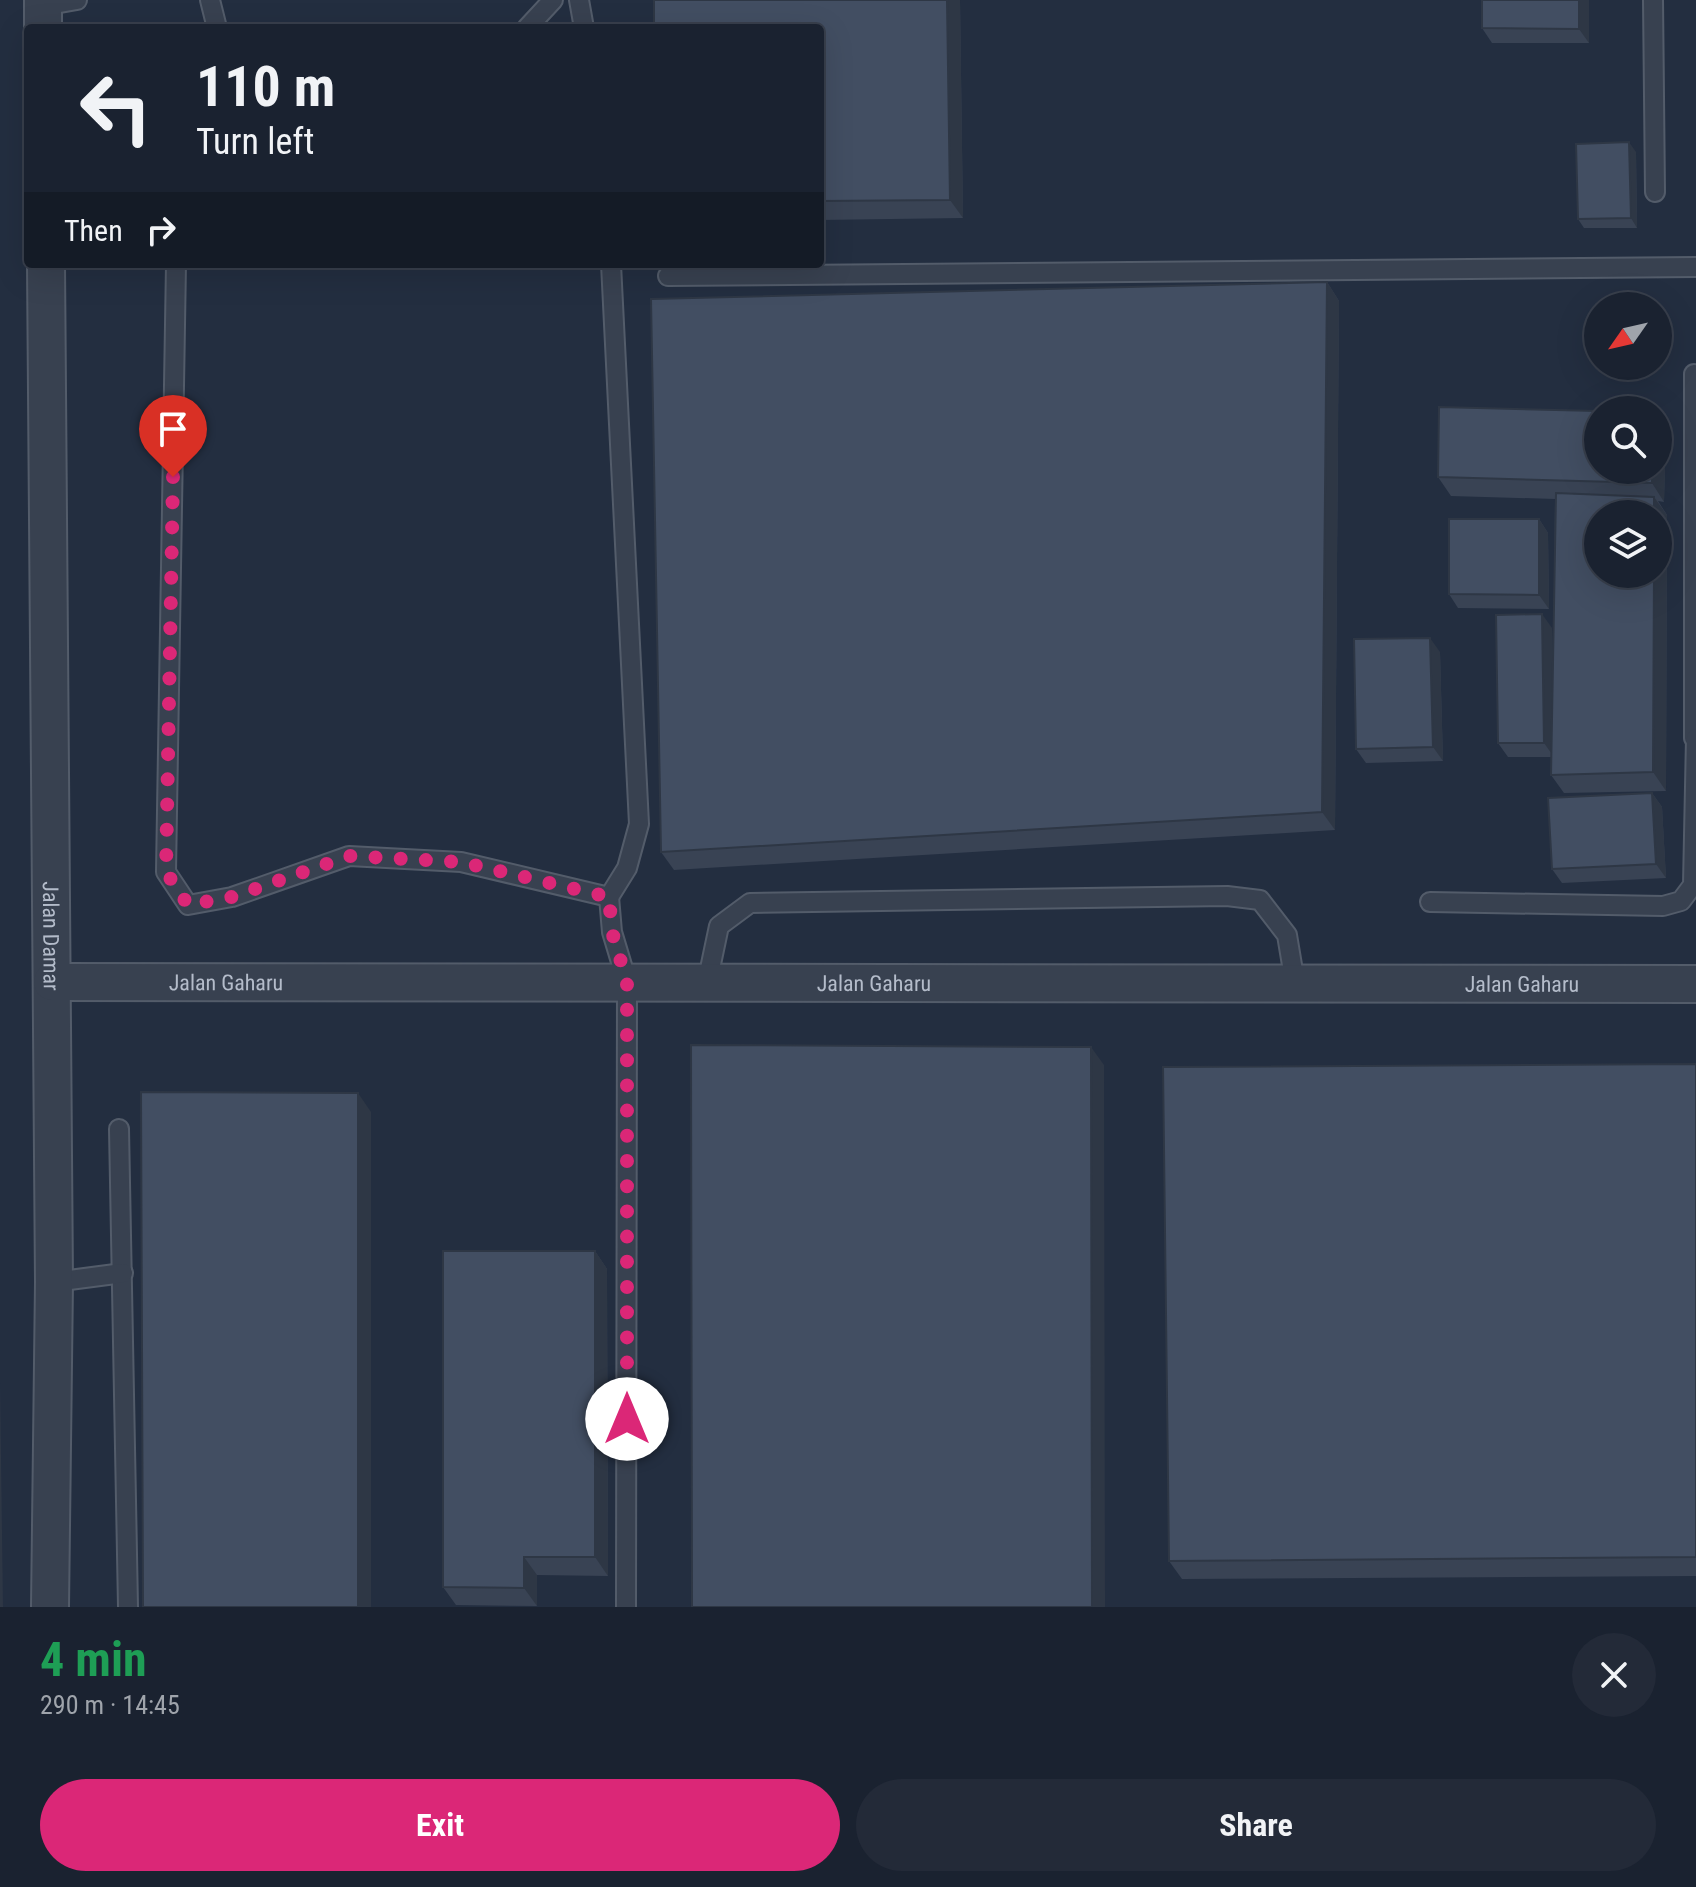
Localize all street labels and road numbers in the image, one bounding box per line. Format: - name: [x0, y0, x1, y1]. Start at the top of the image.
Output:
- street label: Jalan Damar: [38, 881, 64, 991]
- street label: Jalan Gaharu: [169, 970, 283, 995]
- street label: Jalan Gaharu: [817, 970, 931, 996]
- street label: Jalan Gaharu: [1465, 971, 1579, 996]

